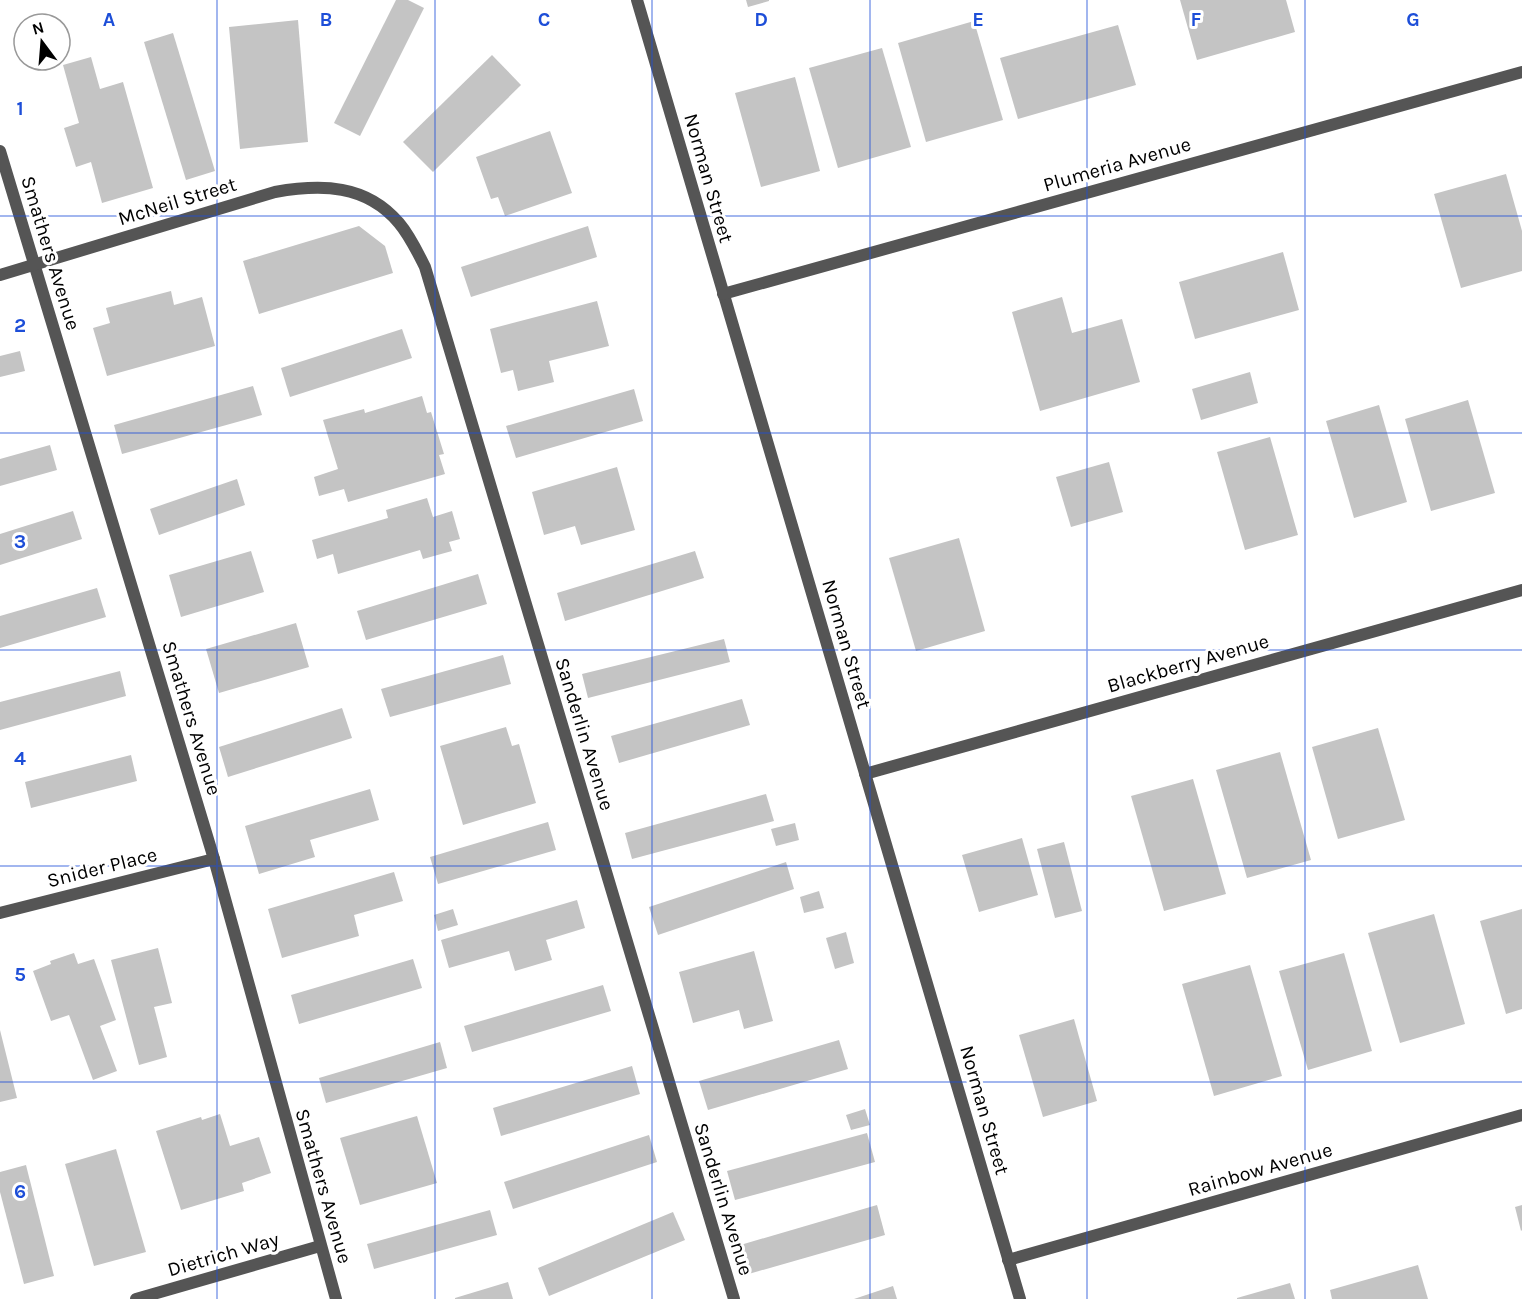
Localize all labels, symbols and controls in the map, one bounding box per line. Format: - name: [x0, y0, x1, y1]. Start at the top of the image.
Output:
- text: A: [103, 8, 116, 31]
- text: B: [320, 8, 332, 31]
- text: C: [538, 8, 550, 31]
- text: D: [754, 8, 768, 31]
- text: E: [972, 8, 984, 31]
- text: F: [1191, 8, 1202, 31]
- text: G: [1406, 8, 1420, 31]
- north arrow: [12, 12, 72, 72]
- text: N: [30, 17, 46, 39]
- text: 1: [16, 97, 24, 120]
- street label: Norman Street: [679, 111, 738, 246]
- street label: Plumeria Avenue: [1041, 132, 1194, 197]
- street label: McNeil Street: [115, 172, 240, 230]
- street label: Smathers Avenue: [16, 173, 85, 333]
- text: 2: [14, 314, 26, 337]
- text: 3: [14, 530, 26, 553]
- street label: Norman Street: [817, 577, 876, 712]
- street label: Blackberry Avenue: [1105, 629, 1272, 698]
- street label: Smathers Avenue: [157, 638, 226, 798]
- street label: Sanderlin Avenue: [550, 655, 619, 813]
- text: 4: [14, 747, 26, 770]
- street label: Snider Place: [45, 843, 159, 892]
- text: 5: [14, 963, 26, 986]
- street label: Norman Street: [955, 1043, 1014, 1178]
- street label: Smathers Avenue: [290, 1106, 357, 1266]
- street label: Sanderlin Avenue: [689, 1120, 758, 1278]
- street label: Rainbow Avenue: [1185, 1138, 1335, 1201]
- text: 6: [14, 1180, 26, 1203]
- street label: Dietrich Way: [165, 1228, 282, 1281]

